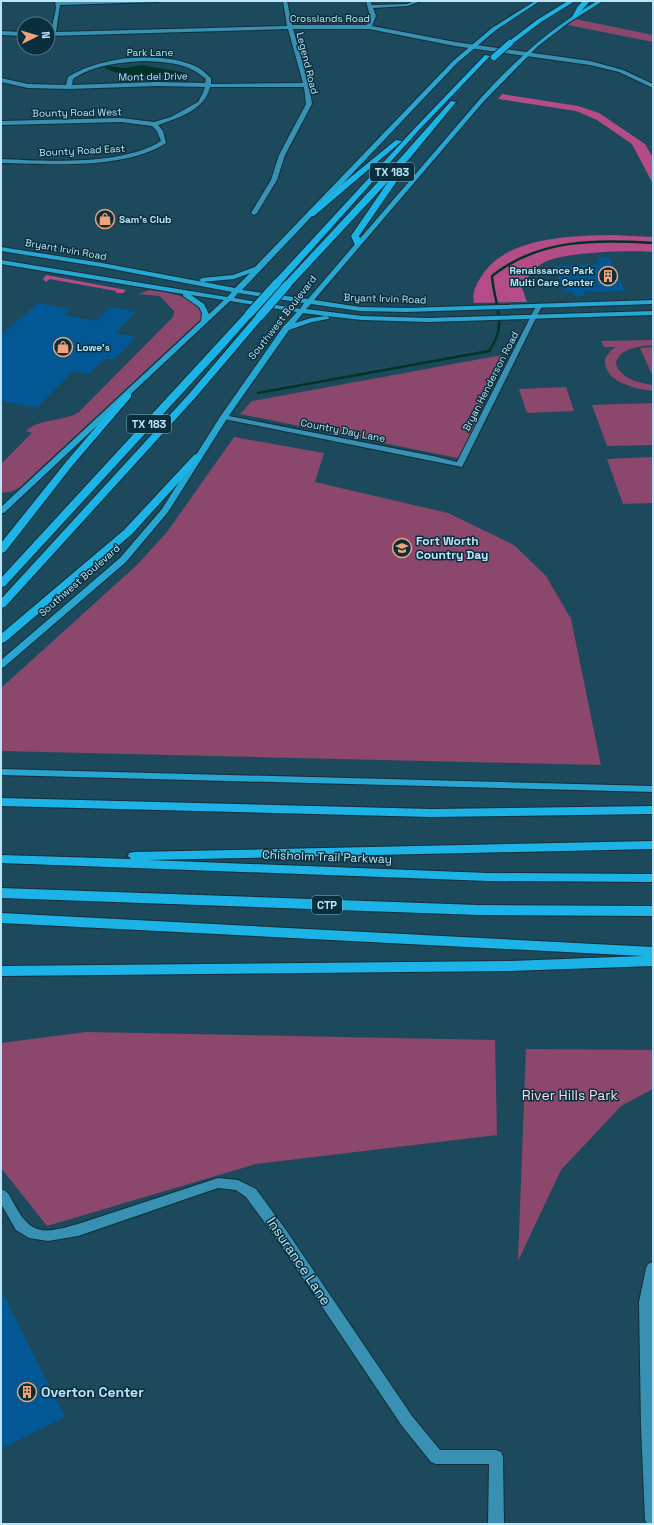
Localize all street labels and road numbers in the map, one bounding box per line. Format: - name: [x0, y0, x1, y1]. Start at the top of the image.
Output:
- street label: Crosslands Road: [290, 12, 370, 25]
- street label: Legend Road: [294, 31, 321, 95]
- street label: Park Lane: [127, 46, 173, 59]
- street label: Mont del Drive: [118, 69, 188, 84]
- street label: Bounty Road West: [32, 105, 122, 120]
- street label: Bounty Road East: [39, 142, 126, 159]
- road number: TX 183: [370, 163, 414, 181]
- street label: Bryant Irvin Road: [24, 236, 108, 263]
- street label: Southwest Boulevard: [245, 273, 319, 362]
- street label: Bryant Irvin Road: [343, 291, 427, 306]
- street label: Bryan Henderson Road: [460, 329, 521, 433]
- road number: TX 183: [127, 415, 171, 433]
- street label: Country Day Lane: [299, 416, 386, 445]
- street label: Southwest Boulevard: [36, 542, 123, 619]
- street label: Chisholm Trail Parkway: [262, 847, 392, 867]
- road number: CTP: [312, 896, 342, 914]
- street label: Insurance Lane: [263, 1213, 335, 1309]

